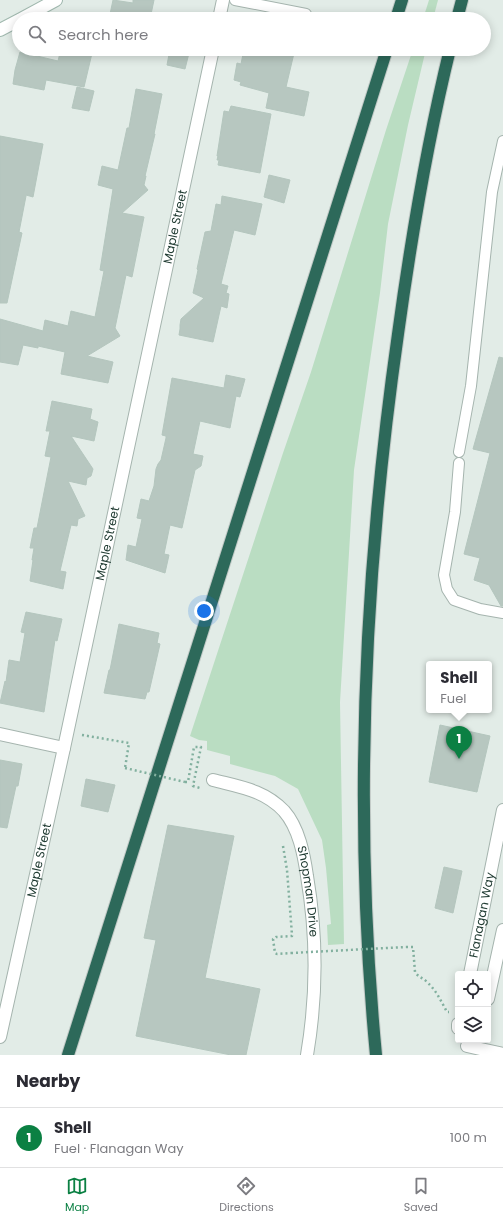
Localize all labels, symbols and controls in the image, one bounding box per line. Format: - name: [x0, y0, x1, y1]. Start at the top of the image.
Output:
- search box: [12, 12, 491, 56]
- icon: search: [26, 23, 48, 45]
- text: Search here: [58, 24, 148, 45]
- street label: Maple Street: [158, 188, 191, 265]
- street label: Maple Street: [91, 505, 123, 582]
- your location: [194, 601, 214, 621]
- popup: [426, 661, 492, 713]
- text: Shell: [440, 667, 478, 688]
- text: Fuel: [440, 689, 466, 708]
- pin: 1: [446, 726, 472, 759]
- street label: Maple Street: [22, 822, 55, 899]
- street label: Shopman Drive: [293, 844, 323, 938]
- street label: Flanagan Way: [464, 871, 498, 959]
- map controls: [455, 971, 491, 1043]
- button: locate: [455, 971, 491, 1007]
- button: layers: [455, 1007, 491, 1043]
- text: Nearby: [16, 1069, 80, 1093]
- text: Shell: [54, 1117, 91, 1138]
- text: 1: [27, 1128, 31, 1147]
- text: 100 m: [450, 1128, 487, 1147]
- text: Fuel · Flanagan Way: [54, 1139, 184, 1158]
- tab: Map: [65, 1175, 89, 1216]
- tab: Directions: [219, 1175, 274, 1216]
- tab: Saved: [404, 1175, 438, 1216]

